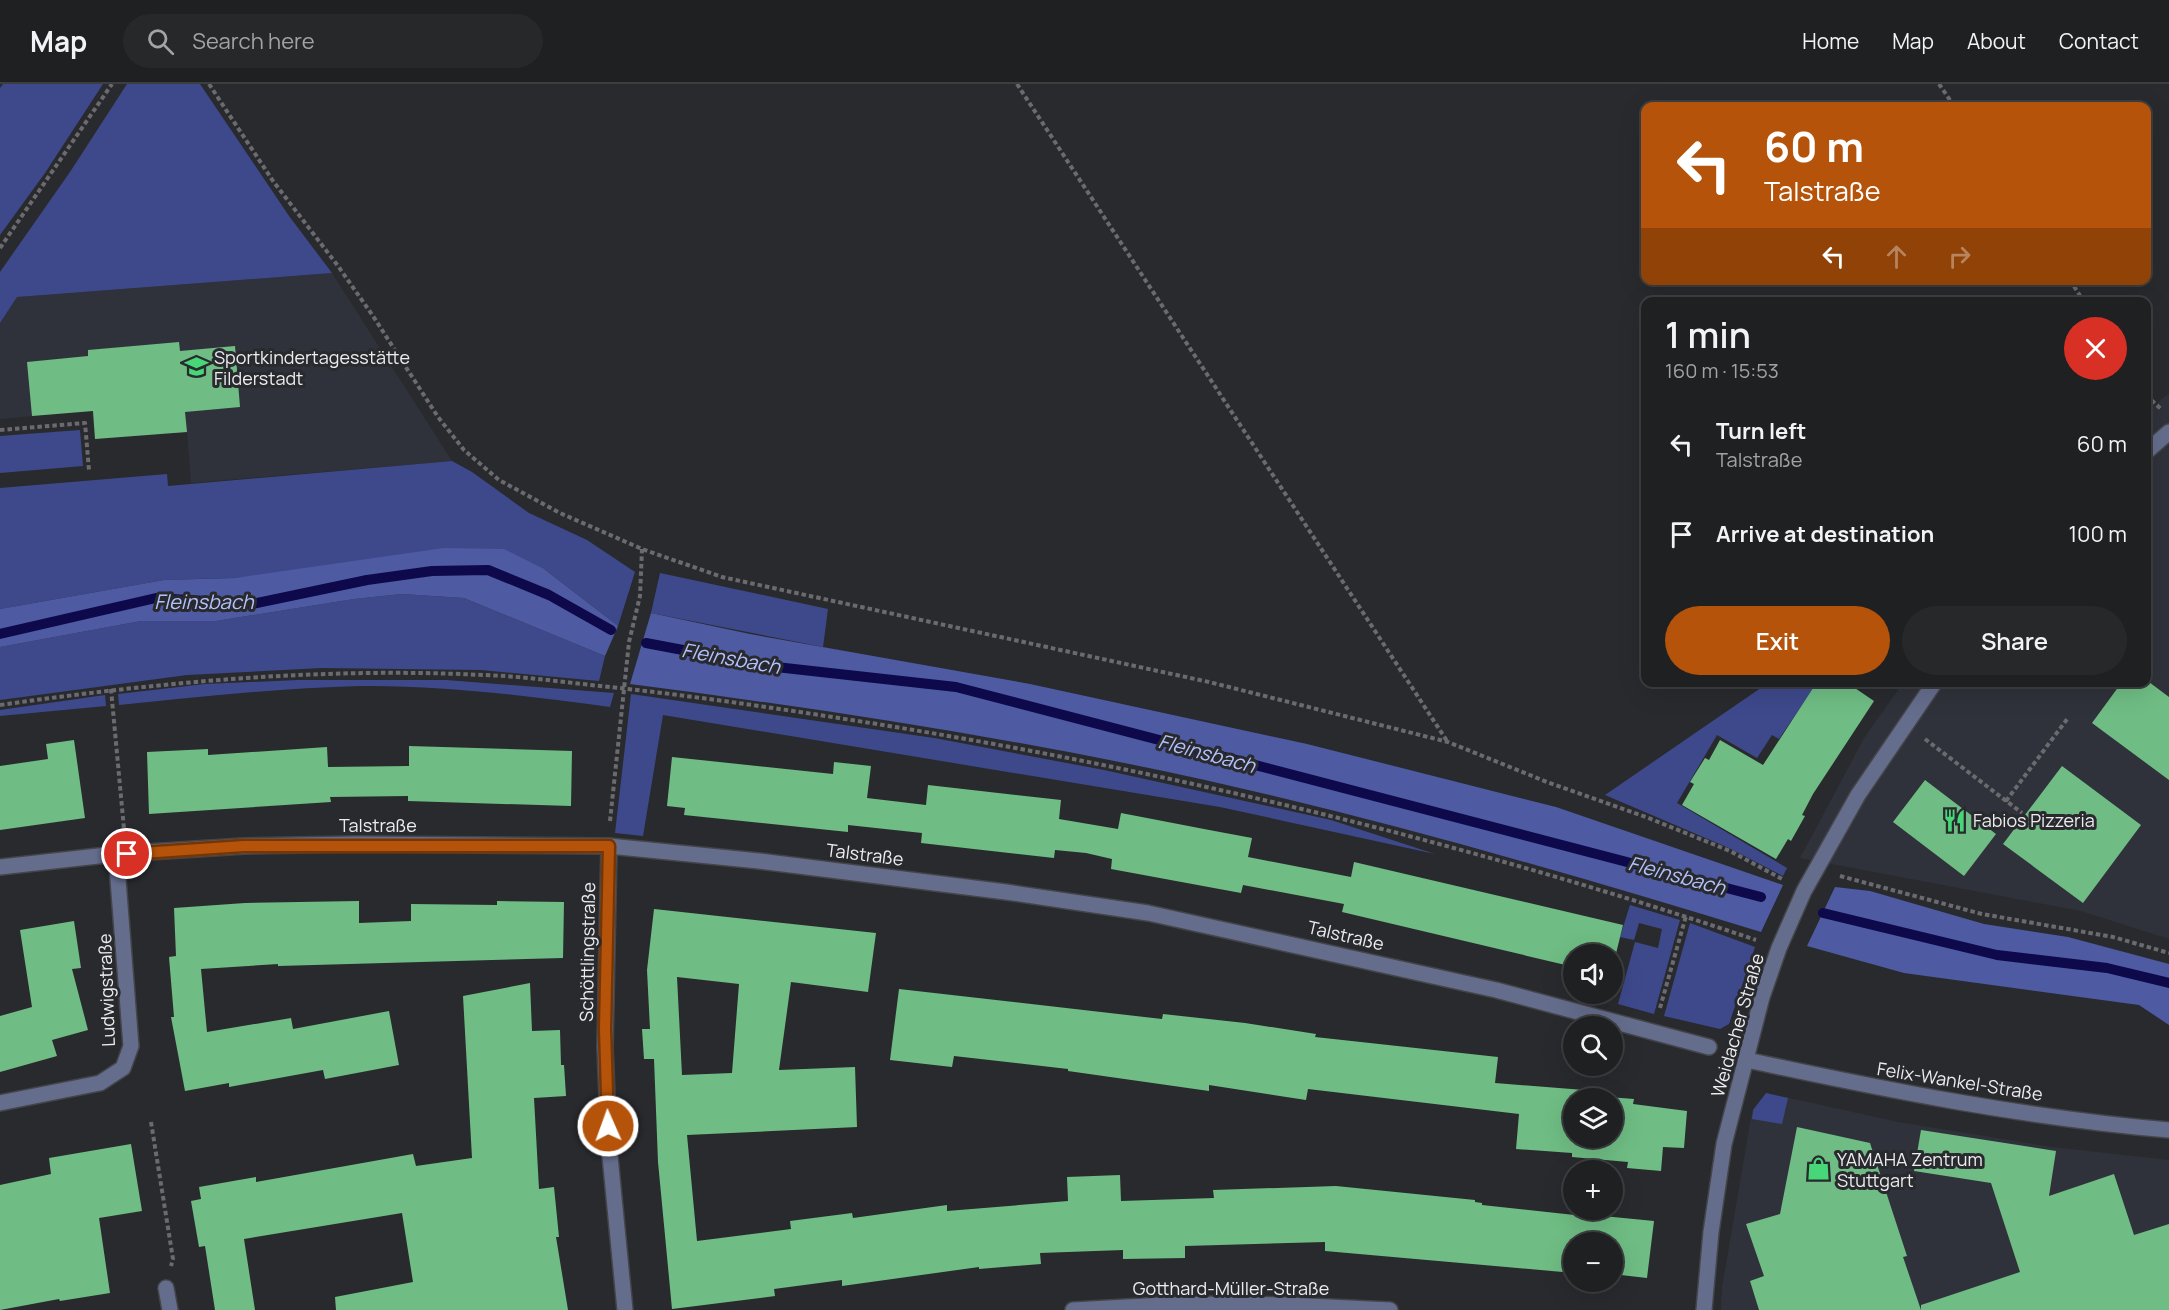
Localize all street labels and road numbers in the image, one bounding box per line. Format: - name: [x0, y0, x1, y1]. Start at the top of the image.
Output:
- street label: Talstraße: [339, 813, 417, 837]
- street label: Talstraße: [825, 837, 905, 871]
- street label: Schöttlingstraße: [574, 882, 600, 1022]
- street label: Talstraße: [1305, 915, 1387, 955]
- street label: Ludwigstraße: [92, 933, 120, 1047]
- street label: Weidacher Straße: [1705, 950, 1769, 1100]
- street label: Felix-Wankel-Straße: [1875, 1056, 2045, 1106]
- street label: Gotthard-Müller-Straße: [1133, 1276, 1329, 1300]

